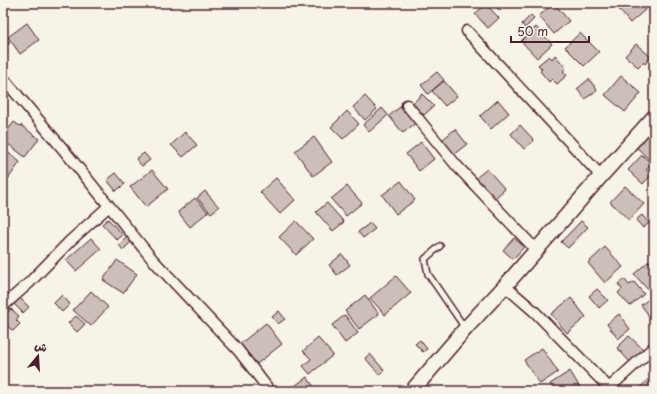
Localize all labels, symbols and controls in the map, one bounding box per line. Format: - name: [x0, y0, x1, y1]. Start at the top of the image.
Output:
- scale bar: [511, 18, 589, 44]
- text: 50 m: [517, 22, 548, 40]
- north arrow: [18, 336, 58, 376]
- text: ش: [33, 336, 50, 356]

